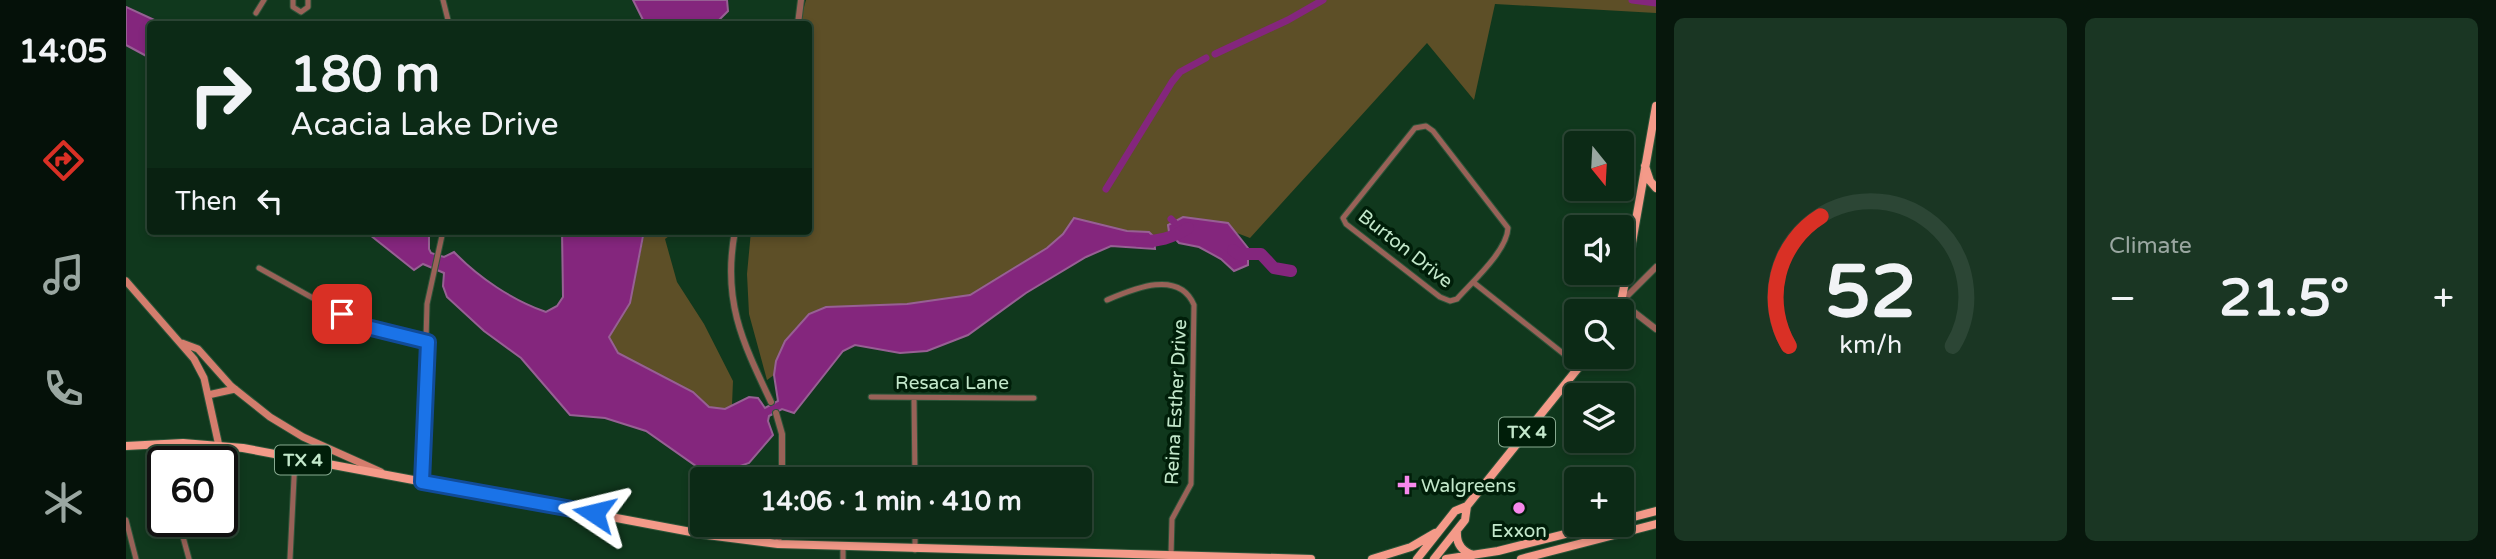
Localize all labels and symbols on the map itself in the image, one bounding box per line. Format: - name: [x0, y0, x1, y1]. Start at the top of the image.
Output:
- north arrow: [1564, 131, 1634, 201]
- street label: Burton Drive: [1354, 205, 1457, 293]
- pin: [312, 284, 372, 344]
- street label: Reina Esther Drive: [1161, 319, 1191, 485]
- street label: Resaca Lane: [895, 372, 1009, 394]
- road number: TX 4: [1499, 418, 1555, 446]
- speed limit sign: 60: [147, 446, 238, 537]
- road number: TX 4: [275, 446, 331, 474]
- place label: Walgreens: [1421, 475, 1516, 497]
- position arrow: [557, 476, 631, 550]
- marker: Walgreens: [1399, 477, 1415, 493]
- marker: Exxon: [1511, 500, 1527, 516]
- place label: Exxon: [1491, 520, 1547, 542]

